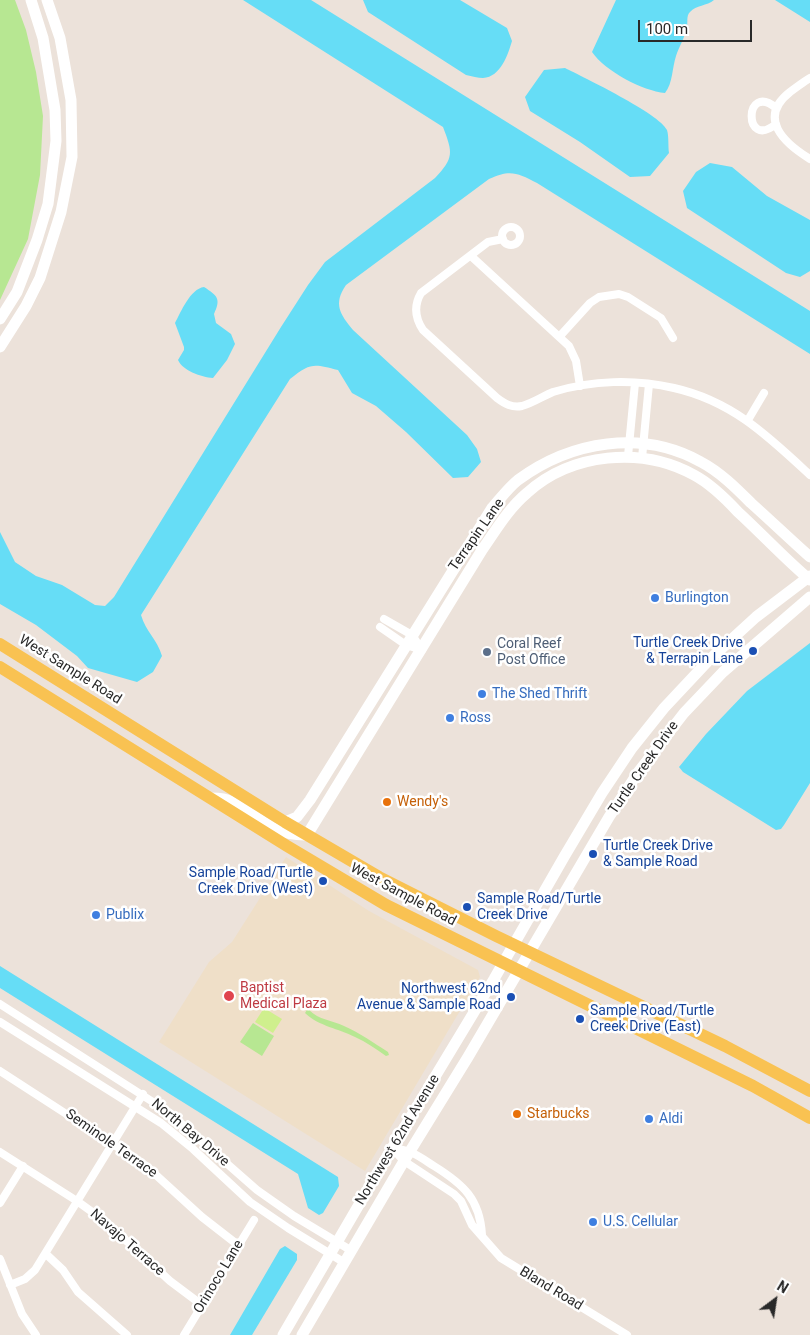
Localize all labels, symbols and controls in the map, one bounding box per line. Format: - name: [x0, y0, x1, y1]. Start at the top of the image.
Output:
- scale bar: [640, 10, 754, 42]
- text: 100 m: [646, 20, 688, 38]
- street label: Terrapin Lane: [446, 495, 508, 575]
- place label: Burlington: [665, 590, 729, 606]
- marker: Burlington: [649, 592, 661, 604]
- street label: West Sample Road: [16, 632, 124, 708]
- place label: Turtle Creek Drive & Terrapin Lane: [633, 635, 743, 668]
- place label: Coral Reef Post Office: [497, 636, 565, 669]
- marker: Turtle Creek Drive & Terrapin Lane: [747, 645, 759, 657]
- marker: Coral Reef Post Office: [481, 646, 493, 658]
- place label: The Shed Thrift: [492, 686, 587, 702]
- marker: The Shed Thrift: [476, 688, 488, 700]
- place label: Ross: [460, 710, 491, 726]
- marker: Ross: [444, 712, 456, 724]
- street label: Turtle Creek Drive: [606, 718, 682, 818]
- place label: Wendy's: [397, 794, 448, 810]
- marker: Wendy's: [381, 796, 393, 808]
- place label: Turtle Creek Drive & Sample Road: [603, 838, 713, 870]
- marker: Turtle Creek Drive & Sample Road: [587, 848, 599, 860]
- street label: West Sample Road: [347, 860, 459, 930]
- place label: Sample Road/Turtle Creek Drive (West): [189, 865, 313, 898]
- marker: Sample Road/Turtle Creek Drive (West): [317, 875, 329, 887]
- place label: Sample Road/Turtle Creek Drive: [477, 891, 601, 924]
- marker: Sample Road/Turtle Creek Drive: [461, 901, 473, 913]
- place label: Publix: [106, 907, 144, 923]
- marker: Publix: [90, 909, 102, 921]
- place label: Baptist Medical Plaza: [240, 980, 327, 1012]
- place label: Northwest 62nd Avenue & Sample Road: [357, 981, 501, 1014]
- marker: Baptist Medical Plaza: [222, 989, 236, 1003]
- marker: Northwest 62nd Avenue & Sample Road: [505, 991, 517, 1003]
- place label: Sample Road/Turtle Creek Drive (East): [590, 1003, 714, 1036]
- marker: Sample Road/Turtle Creek Drive (East): [574, 1013, 586, 1025]
- street label: Northwest 62nd Avenue: [352, 1072, 444, 1208]
- street label: North Bay Drive: [148, 1096, 232, 1170]
- street label: Seminole Terrace: [62, 1106, 160, 1182]
- place label: Starbucks: [527, 1106, 589, 1122]
- marker: Starbucks: [511, 1108, 523, 1120]
- place label: Aldi: [659, 1111, 683, 1127]
- marker: Aldi: [643, 1113, 655, 1125]
- street label: Navajo Terrace: [86, 1206, 168, 1280]
- place label: U.S. Cellular: [603, 1214, 678, 1230]
- marker: U.S. Cellular: [587, 1216, 599, 1228]
- street label: Orinoco Lane: [191, 1237, 247, 1317]
- street label: Bland Road: [516, 1264, 586, 1314]
- north arrow: [750, 1275, 800, 1325]
- text: N: [774, 1278, 791, 1297]

